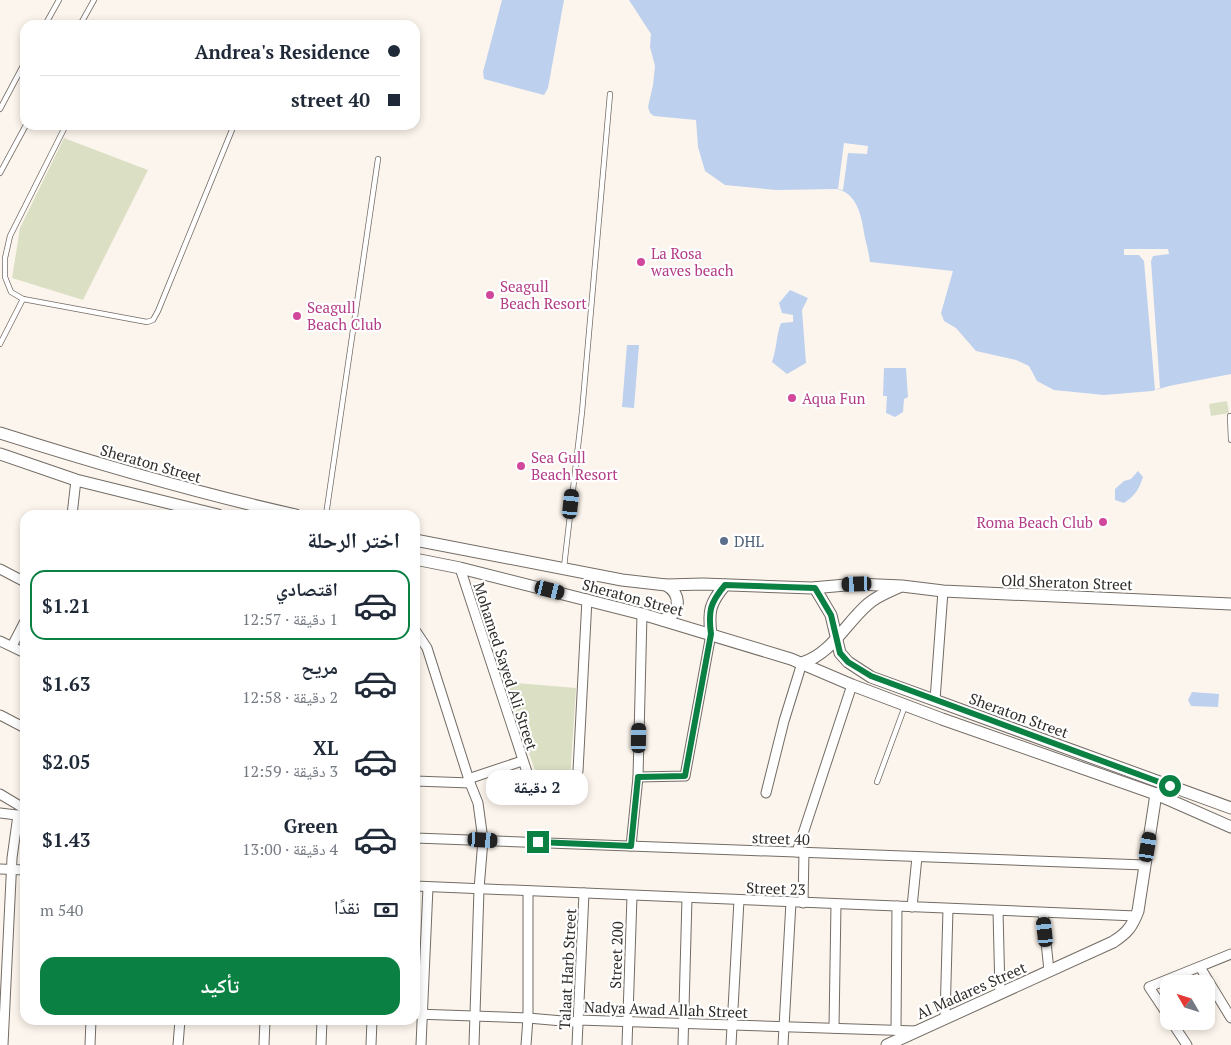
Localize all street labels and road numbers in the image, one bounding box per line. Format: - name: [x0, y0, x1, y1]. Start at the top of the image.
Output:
- street label: Sheraton Street: [98, 439, 204, 487]
- street label: Old Sheraton Street: [1001, 570, 1134, 594]
- street label: Sheraton Street: [580, 574, 686, 620]
- street label: Mohamed Sayed Ali Street: [469, 580, 543, 753]
- street label: Sheraton Street: [967, 688, 1072, 742]
- street label: street 40: [752, 827, 810, 849]
- street label: Street 23: [746, 877, 806, 899]
- street label: Talaat Harb Street: [554, 907, 580, 1030]
- street label: Street 200: [605, 921, 627, 989]
- street label: Al Madares Street: [913, 957, 1030, 1023]
- street label: Nadya Awad Allah Street: [584, 996, 749, 1022]

